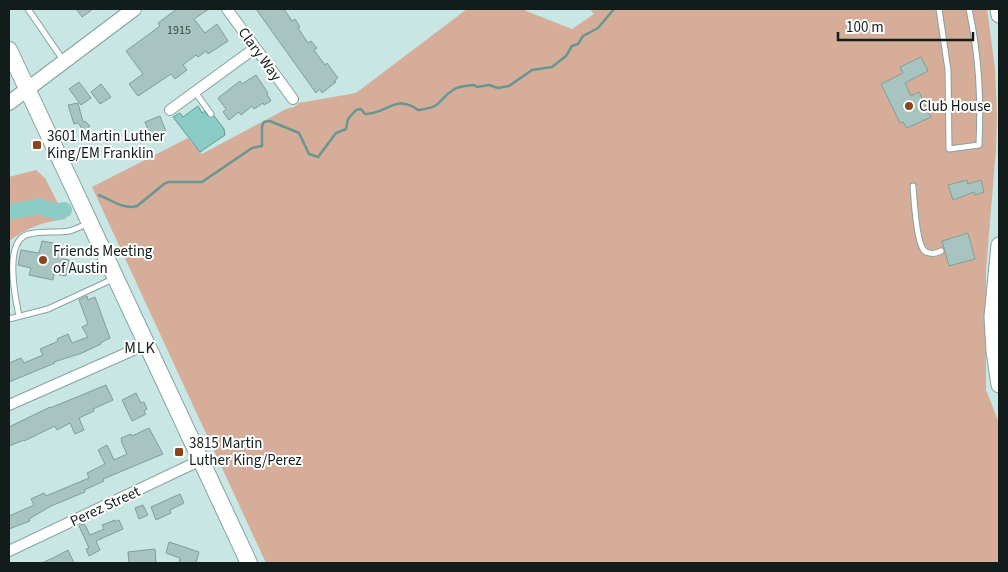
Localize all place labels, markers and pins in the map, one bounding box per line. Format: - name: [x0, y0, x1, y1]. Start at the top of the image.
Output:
- place label: Club House: [919, 96, 991, 117]
- marker: Club House: [903, 100, 915, 112]
- place label: 3601 Martin Luther King/EM Franklin: [47, 126, 165, 164]
- marker: 3601 Martin Luther King/EM Franklin: [31, 139, 43, 151]
- place label: Friends Meeting of Austin: [53, 241, 153, 279]
- marker: Friends Meeting of Austin: [37, 254, 49, 266]
- place label: 3815 Martin Luther King/Perez: [189, 433, 302, 471]
- marker: 3815 Martin Luther King/Perez: [173, 446, 185, 458]

